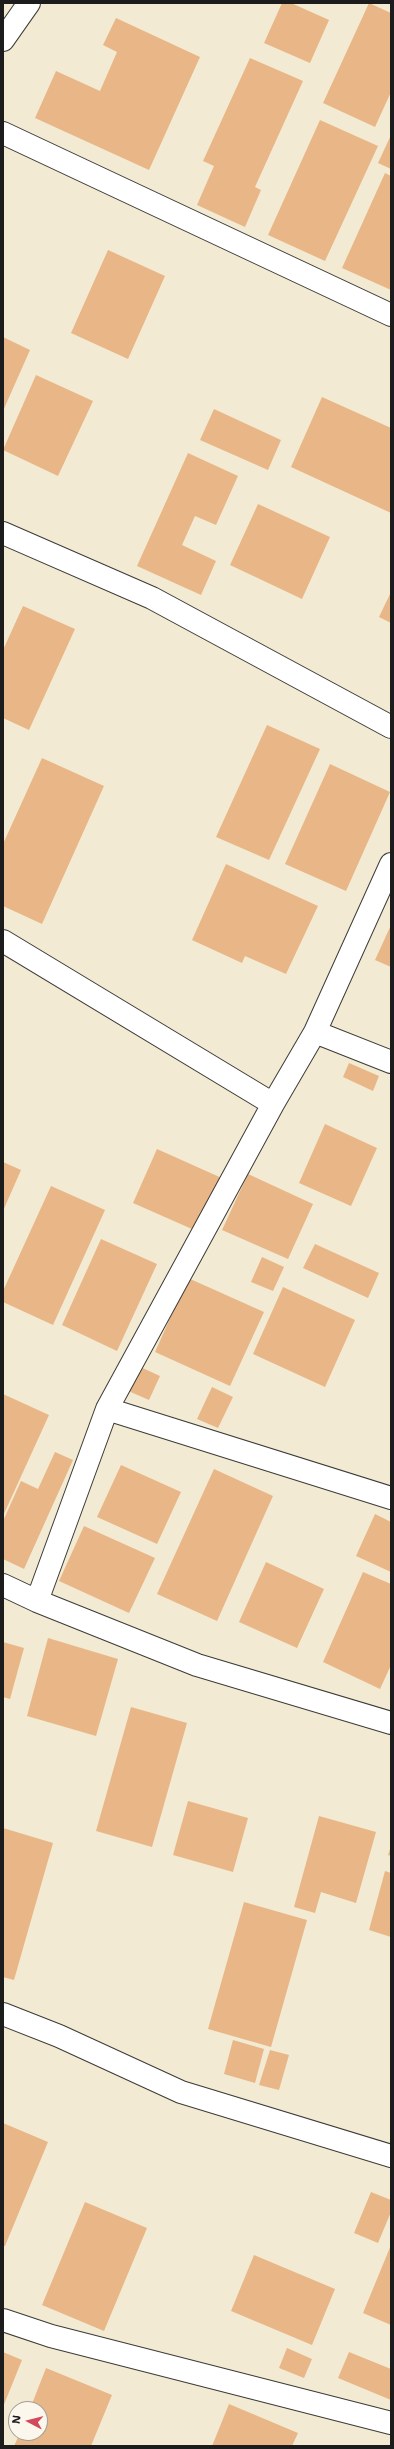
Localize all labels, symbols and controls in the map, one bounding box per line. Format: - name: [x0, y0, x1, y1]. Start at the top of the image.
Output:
- north arrow: [8, 2401, 48, 2441]
- text: N: [9, 2414, 25, 2425]

